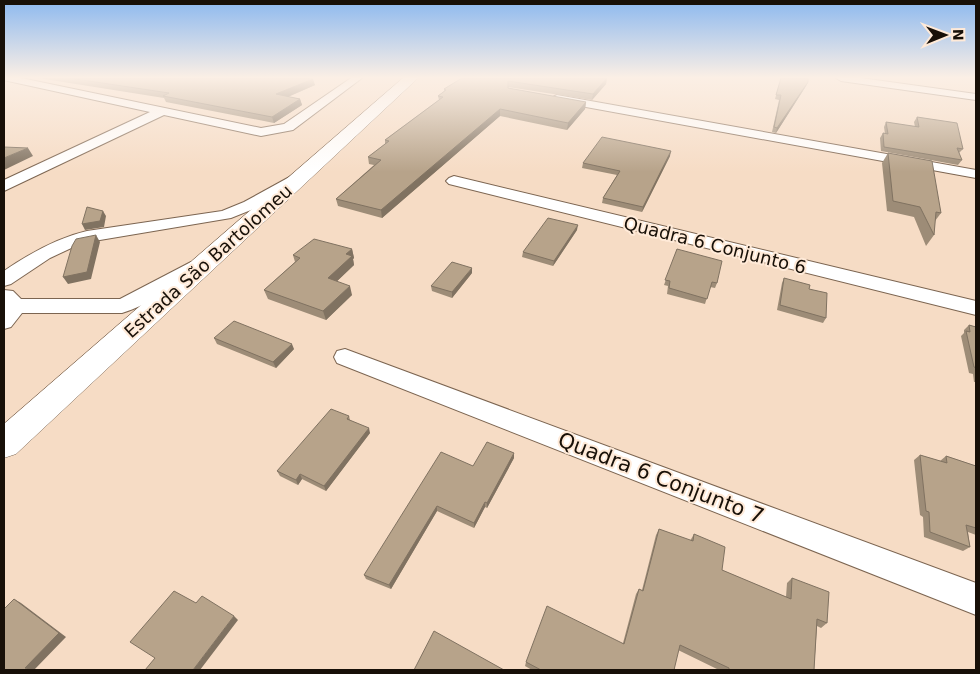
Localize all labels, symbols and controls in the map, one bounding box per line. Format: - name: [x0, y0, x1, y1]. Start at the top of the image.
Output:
- north arrow: [920, 10, 970, 60]
- text: N: [950, 29, 966, 41]
- street label: Estrada São Bartolomeu: [120, 180, 296, 342]
- street label: Quadra 6 Conjunto 6: [622, 212, 808, 278]
- street label: Quadra 6 Conjunto 7: [555, 428, 767, 528]

